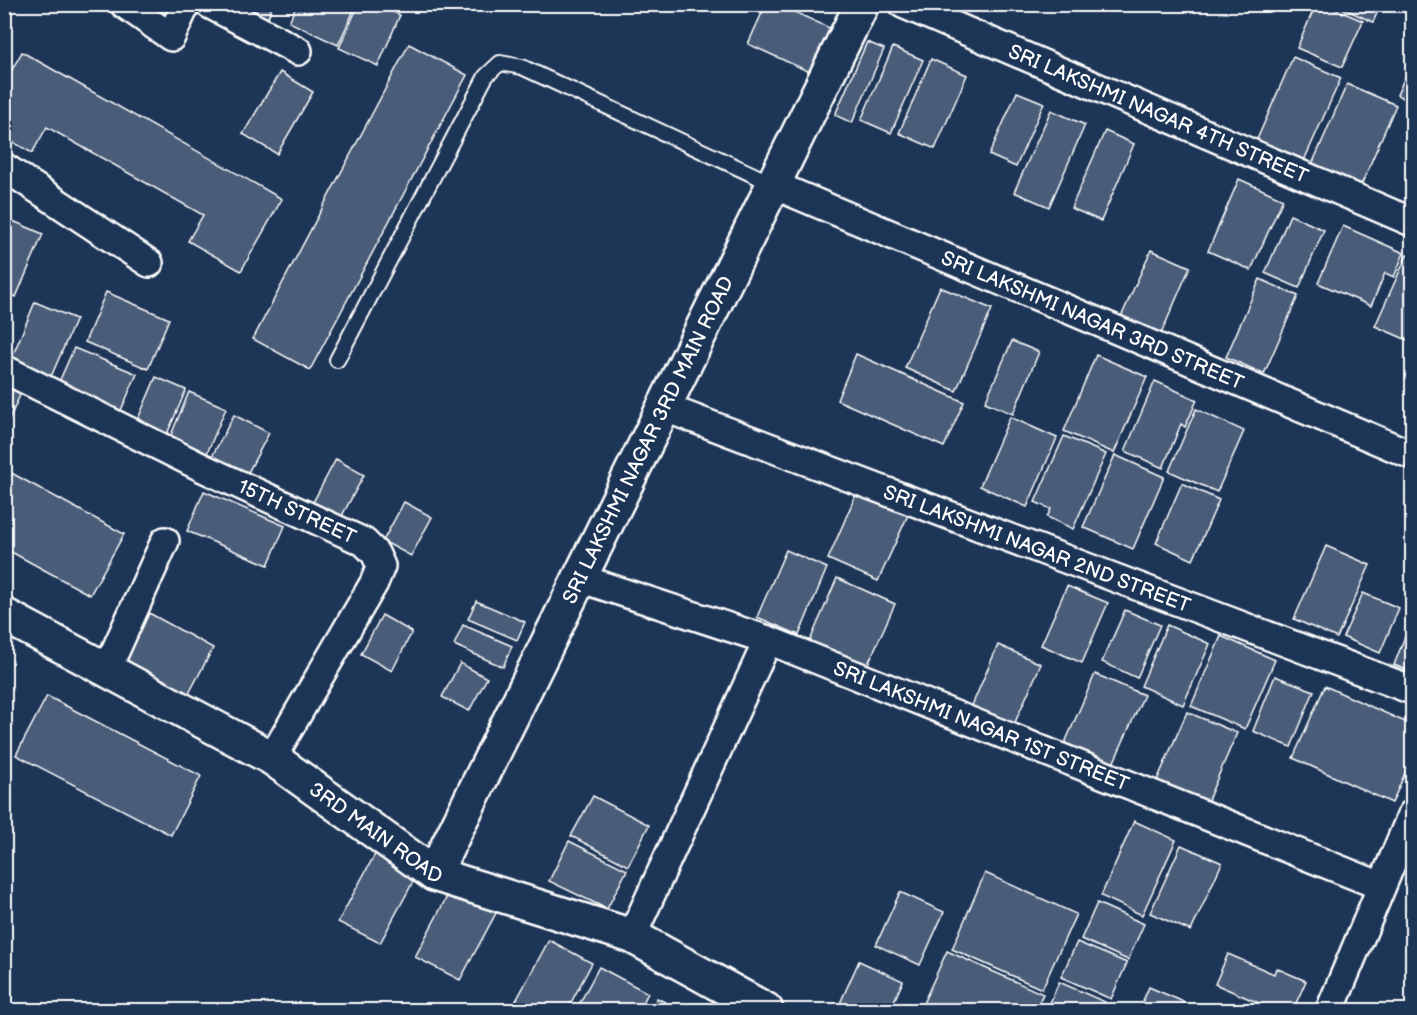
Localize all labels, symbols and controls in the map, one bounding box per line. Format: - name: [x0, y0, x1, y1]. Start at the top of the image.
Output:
- street label: SRI LAKSHMI NAGAR 4TH STREET: [1005, 40, 1312, 189]
- street label: SRI LAKSHMI NAGAR 3RD STREET: [937, 246, 1247, 395]
- street label: SRI LAKSHMI NAGAR 3RD MAIN ROAD: [558, 272, 739, 608]
- street label: 15TH STREET: [234, 475, 360, 550]
- street label: SRI LAKSHMI NAGAR 2ND STREET: [880, 480, 1194, 618]
- street label: SRI LAKSHMI NAGAR 1ST STREET: [830, 657, 1132, 797]
- street label: 3RD MAIN ROAD: [304, 778, 445, 889]

